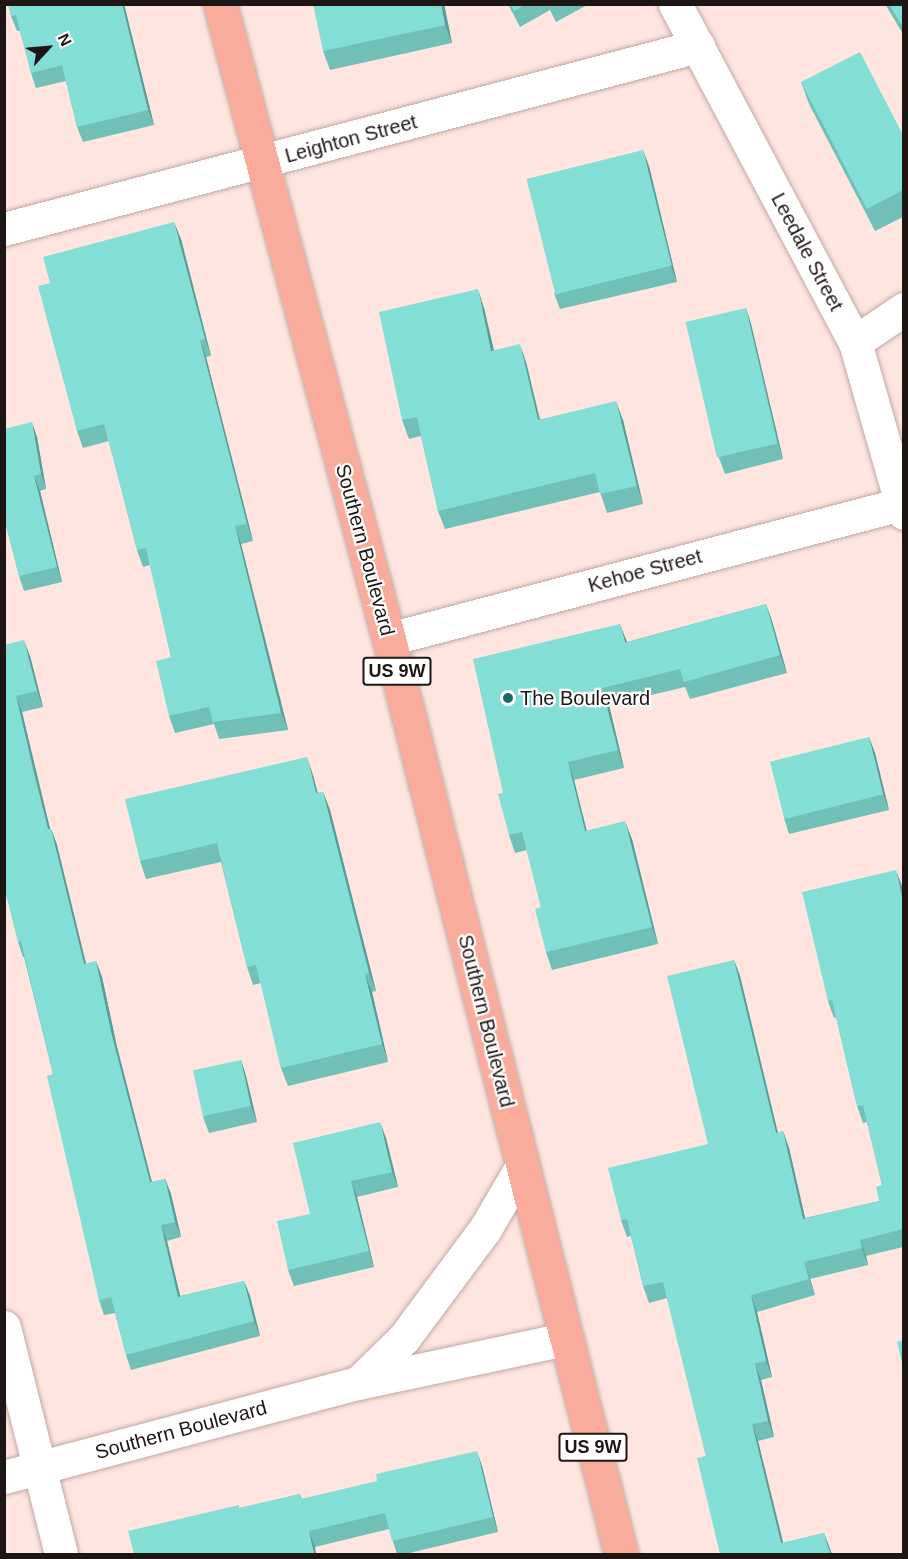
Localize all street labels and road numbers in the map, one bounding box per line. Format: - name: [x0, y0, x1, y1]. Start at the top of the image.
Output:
- street label: Leighton Street: [282, 110, 420, 168]
- street label: Leedale Street: [766, 189, 848, 315]
- street label: Southern Boulevard: [331, 462, 399, 638]
- street label: Kehoe Street: [586, 544, 704, 598]
- road number: US 9W: [361, 656, 433, 686]
- street label: Southern Boulevard: [453, 932, 519, 1110]
- street label: Southern Boulevard: [93, 1396, 269, 1464]
- road number: US 9W: [557, 1432, 629, 1462]

